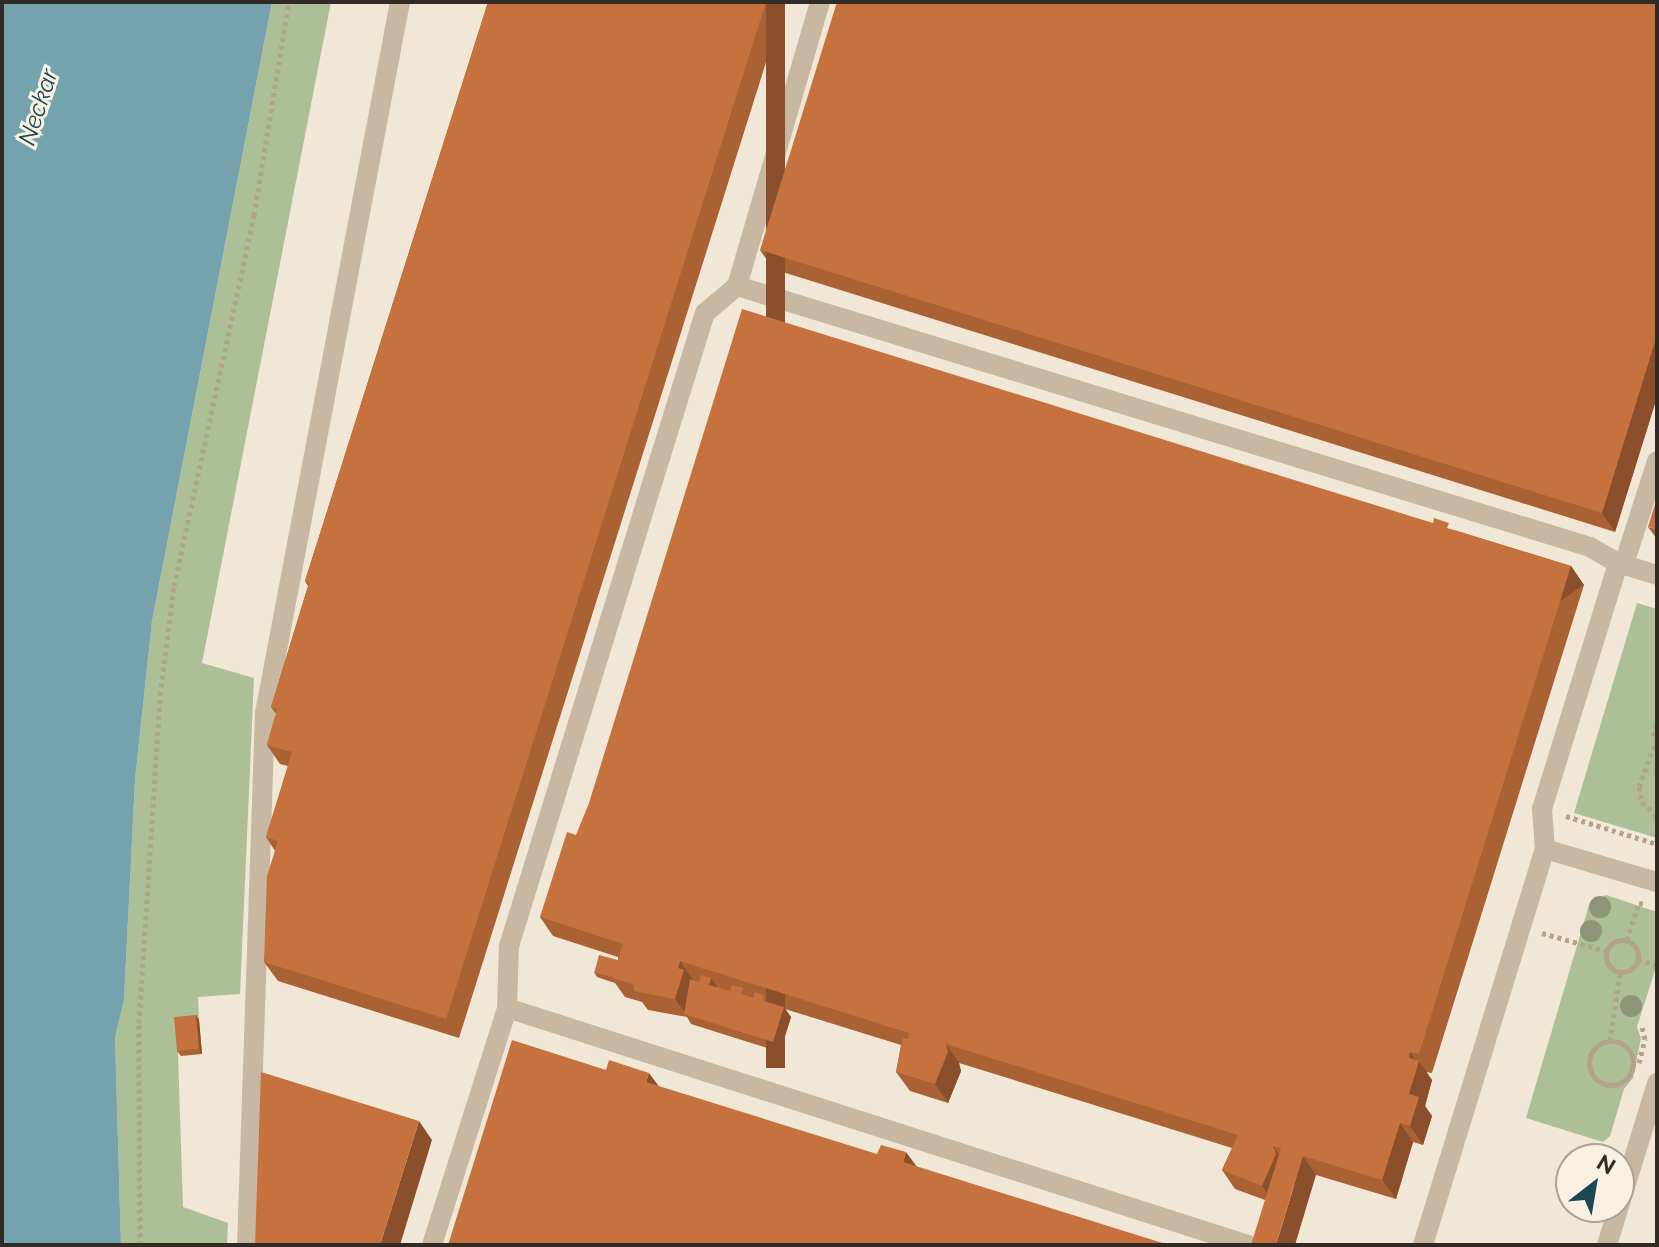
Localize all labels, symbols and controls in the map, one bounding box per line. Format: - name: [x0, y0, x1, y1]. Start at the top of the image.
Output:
- water label: Neckar: [12, 65, 64, 149]
- north arrow: [1555, 1143, 1635, 1223]
- text: N: [1592, 1149, 1620, 1180]

